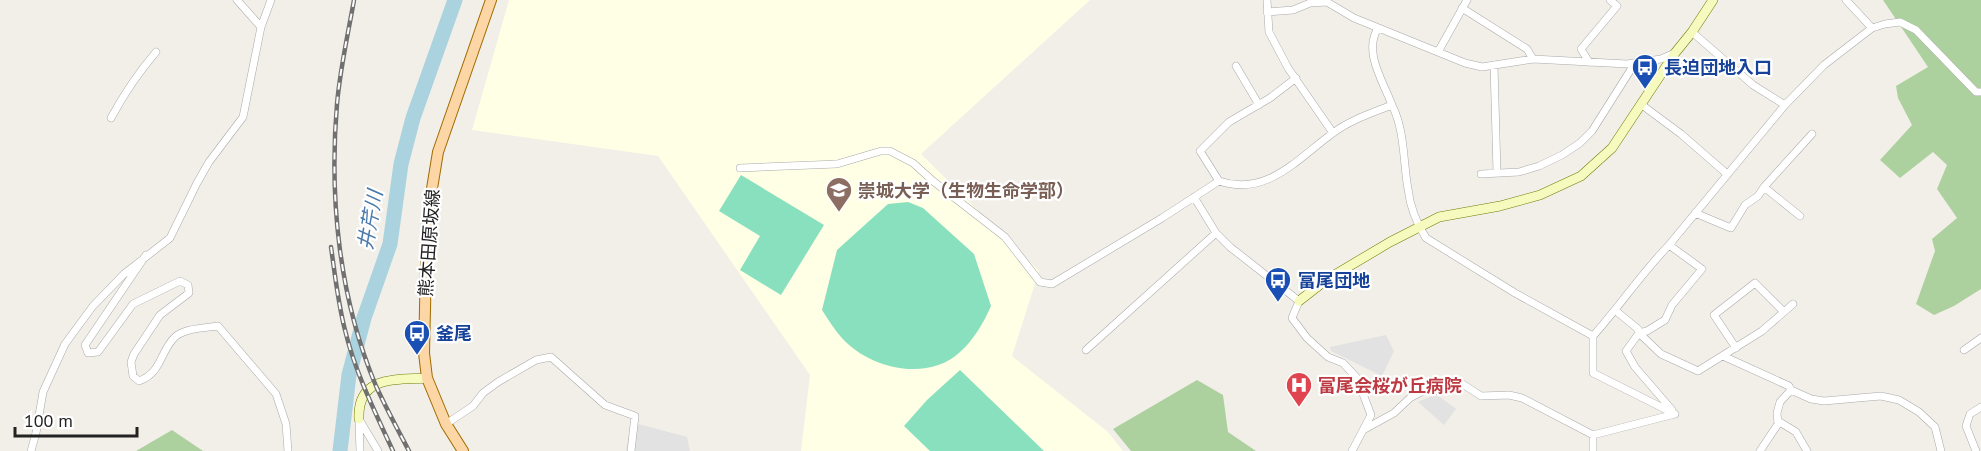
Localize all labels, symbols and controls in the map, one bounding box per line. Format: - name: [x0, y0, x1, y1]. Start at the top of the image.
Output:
- bus stop icon: 長迫団地入口: [1630, 52, 1660, 90]
- place label: 長迫団地入口: [1664, 56, 1772, 79]
- school or university icon: 崇城大学（生物生命学部）: [824, 175, 854, 213]
- place label: 崇城大学（生物生命学部）: [858, 179, 1074, 202]
- water label: 井芹川: [352, 186, 388, 252]
- street label: 熊本田原坂線: [414, 188, 444, 298]
- bus stop icon: 富尾団地: [1263, 265, 1293, 303]
- place label: 富尾団地: [1298, 269, 1370, 292]
- bus stop icon: 釜尾: [402, 318, 432, 356]
- place label: 釜尾: [436, 322, 472, 345]
- hospital icon: 富尾会桜が丘病院: [1284, 370, 1314, 408]
- place label: 富尾会桜が丘病院: [1318, 374, 1462, 397]
- scale bar: [15, 400, 136, 438]
- text: 100 m: [24, 409, 73, 432]

